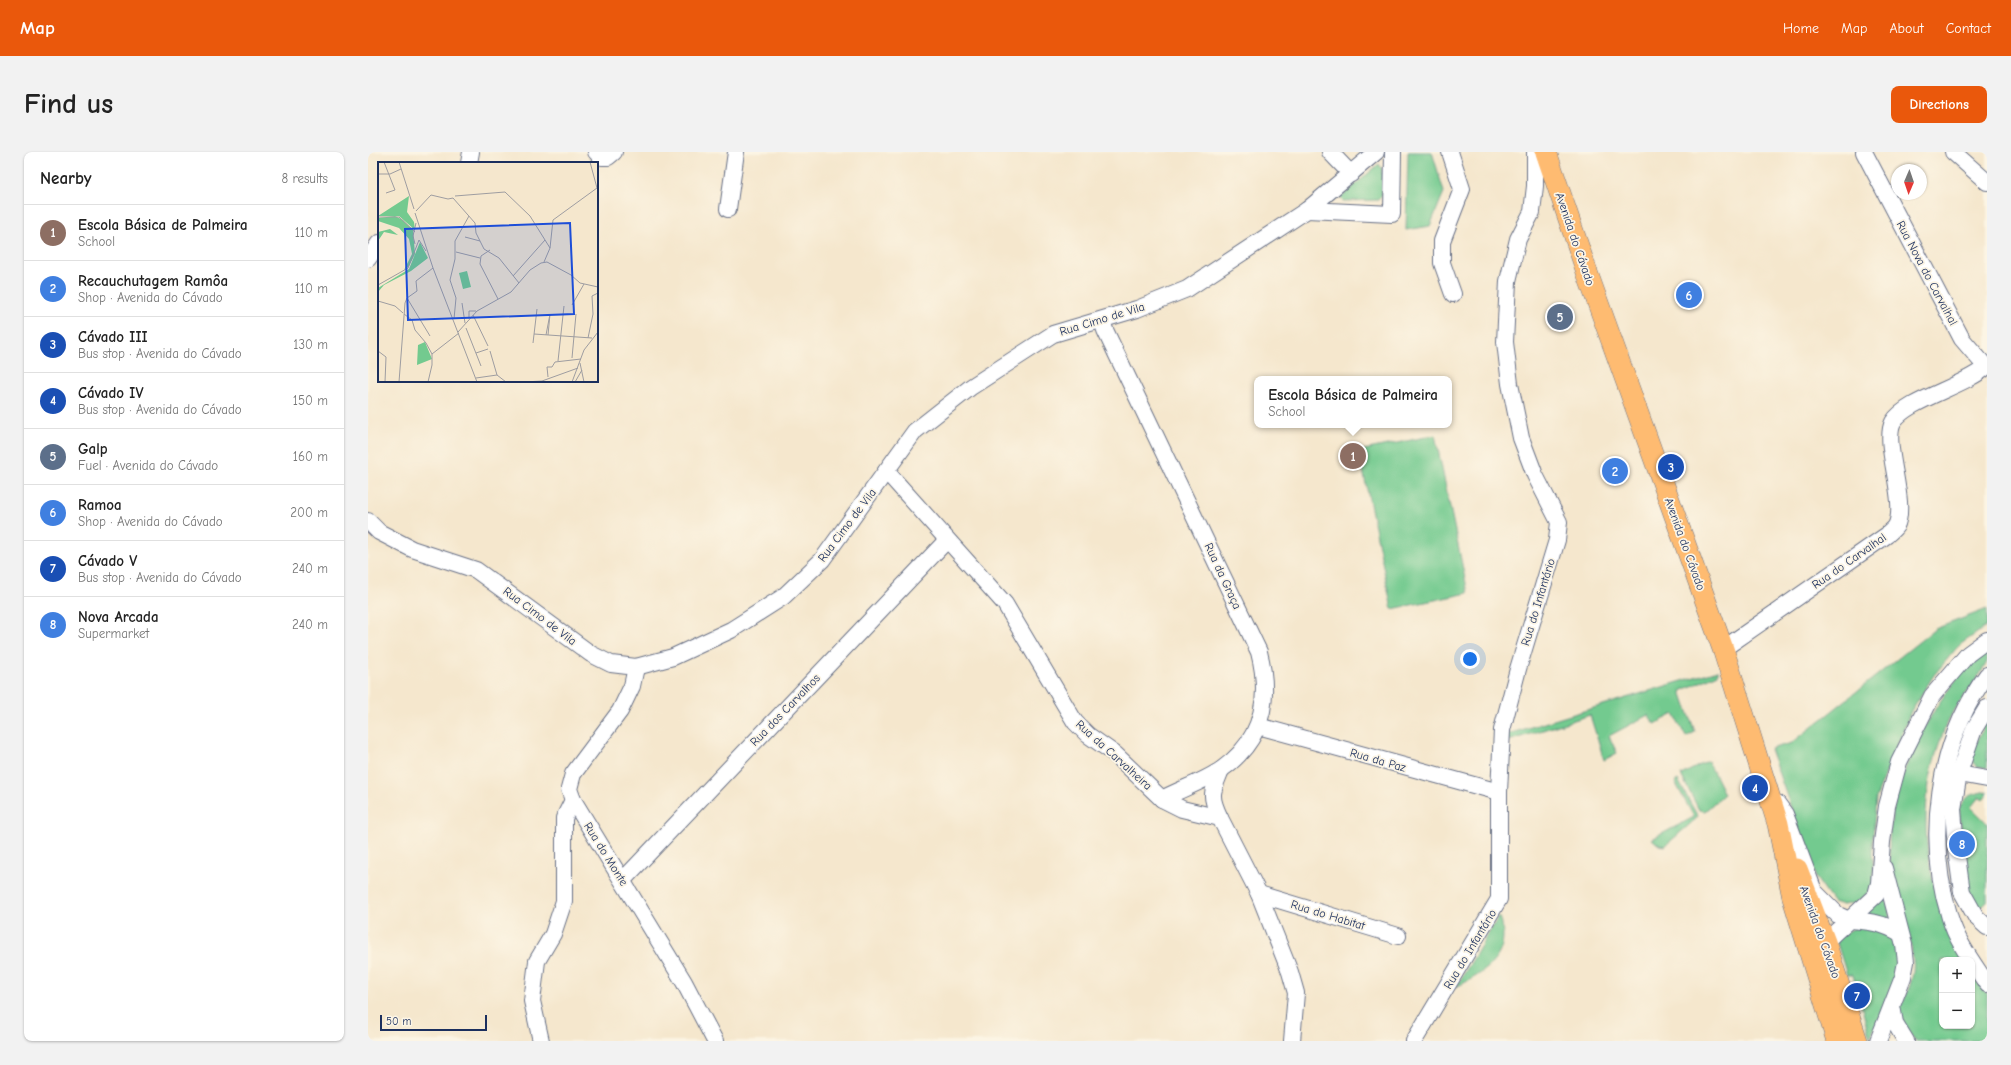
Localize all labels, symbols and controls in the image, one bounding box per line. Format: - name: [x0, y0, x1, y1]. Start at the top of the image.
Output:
- text: Map: [20, 17, 55, 39]
- text: Home: [1783, 20, 1819, 37]
- text: Map: [1841, 20, 1867, 37]
- text: About: [1889, 20, 1924, 37]
- text: Contact: [1946, 20, 1991, 37]
- button: Directions: [1891, 86, 1987, 123]
- text: Find us: [24, 88, 113, 120]
- inset map: [378, 162, 598, 382]
- north arrow: [1891, 164, 1927, 200]
- text: Nearby: [40, 169, 91, 188]
- text: 8 results: [282, 171, 328, 186]
- street label: Avenida do Cávado: [1552, 191, 1598, 287]
- text: Escola Básica de Palmeira: [78, 216, 248, 234]
- street label: Rua Nova do Carvalhal: [1893, 218, 1961, 328]
- text: 1: [50, 225, 56, 240]
- text: 110 m: [295, 225, 328, 240]
- text: School: [78, 234, 115, 249]
- text: Recauchutagem Ramôa: [78, 272, 228, 290]
- pin: 6: [1676, 280, 1702, 310]
- text: 2: [50, 281, 56, 296]
- text: 110 m: [295, 281, 328, 296]
- text: Shop · Avenida do Cávado: [78, 290, 223, 305]
- street label: Rua Cimo de Vila: [1058, 299, 1146, 339]
- pin: 5: [1547, 302, 1573, 332]
- text: Cávado III: [78, 328, 148, 346]
- text: 3: [50, 337, 56, 352]
- text: 130 m: [293, 337, 328, 352]
- text: Bus stop · Avenida do Cávado: [78, 346, 242, 361]
- popup: [1254, 376, 1452, 428]
- text: Cávado IV: [78, 384, 143, 402]
- text: Escola Básica de Palmeira: [1268, 386, 1438, 404]
- text: 4: [50, 393, 56, 408]
- text: 150 m: [293, 393, 328, 408]
- text: Bus stop · Avenida do Cávado: [78, 402, 242, 417]
- text: School: [1268, 404, 1305, 419]
- text: Galp: [78, 440, 108, 458]
- pin: 1: [1340, 441, 1366, 471]
- text: 5: [50, 449, 56, 464]
- text: 160 m: [293, 449, 328, 464]
- pin: 3: [1658, 452, 1684, 482]
- pin: 2: [1602, 456, 1628, 486]
- text: Fuel · Avenida do Cávado: [78, 458, 218, 473]
- street label: Rua Cimo de Vila: [815, 486, 879, 564]
- text: Ramoa: [78, 496, 122, 514]
- street label: Avenida do Cávado: [1662, 496, 1708, 592]
- text: 6: [50, 505, 56, 520]
- text: 200 m: [290, 505, 328, 520]
- text: Shop · Avenida do Cávado: [78, 514, 223, 529]
- street label: Rua do Carvalhal: [1809, 530, 1889, 592]
- street label: Rua da Graça: [1202, 541, 1244, 611]
- text: Cávado V: [78, 552, 137, 570]
- street label: Rua do Infantário: [1518, 557, 1558, 647]
- text: 7: [50, 561, 56, 576]
- text: 240 m: [292, 561, 328, 576]
- text: Bus stop · Avenida do Cávado: [78, 570, 242, 585]
- street label: Rua Cimo de Vila: [501, 584, 579, 648]
- text: Nova Arcada: [78, 608, 159, 626]
- text: 8: [50, 617, 56, 632]
- text: 240 m: [292, 617, 328, 632]
- text: Supermarket: [78, 626, 149, 641]
- your location: [1460, 649, 1480, 669]
- street label: Rua dos Carvalhos: [747, 671, 823, 749]
- street label: Rua da Carvalheira: [1073, 717, 1155, 793]
- street label: Rua da Paz: [1348, 745, 1408, 775]
- pin: 4: [1742, 773, 1768, 803]
- street label: Rua do Monte: [581, 820, 631, 888]
- pin: 8: [1949, 829, 1975, 859]
- street label: Avenida do Cávado: [1797, 884, 1843, 980]
- street label: Rua do Habitat: [1289, 897, 1367, 933]
- street label: Rua do Infantário: [1441, 907, 1499, 991]
- map controls: [1939, 957, 1975, 1029]
- button: +: [1939, 957, 1975, 993]
- pin: 7: [1844, 981, 1870, 1011]
- button: −: [1939, 993, 1975, 1029]
- scale bar: [380, 1013, 487, 1032]
- text: 50 m: [386, 1015, 411, 1028]

